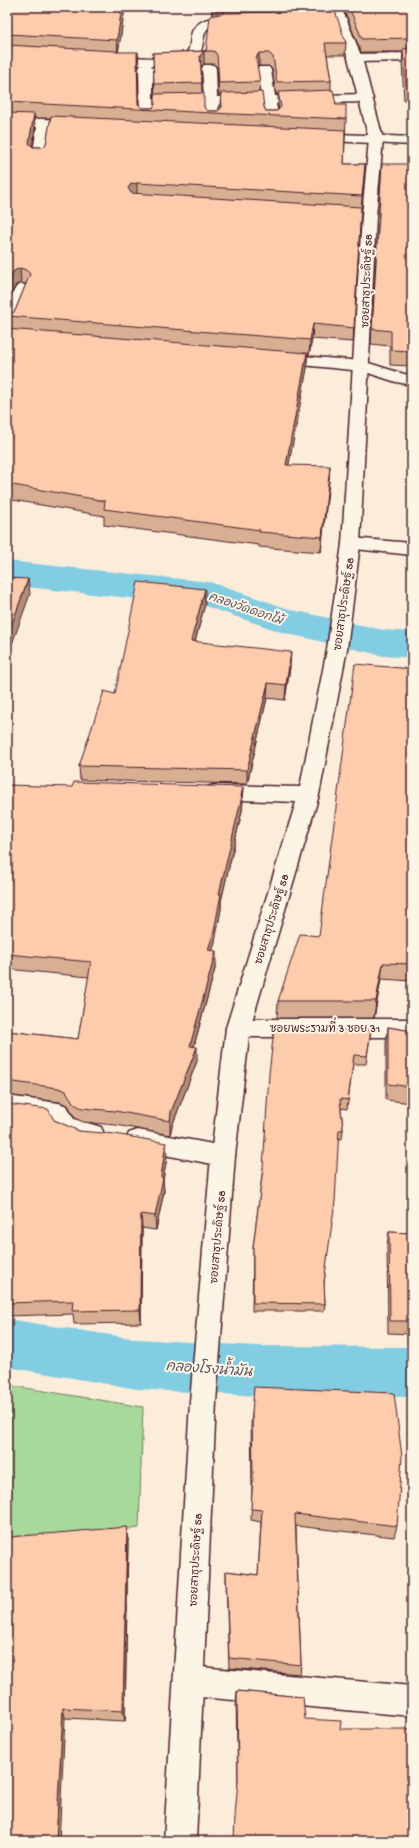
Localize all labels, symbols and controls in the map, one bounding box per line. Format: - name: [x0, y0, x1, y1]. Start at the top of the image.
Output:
- street label: ซอยสาธุประดิษฐ์ 58: [356, 234, 377, 328]
- street label: ซอยสาธุประดิษฐ์ 58: [329, 556, 358, 652]
- water label: คลองวัดดอกไม้: [206, 588, 288, 630]
- street label: ซอยสาธุประดิษฐ์ 58: [250, 872, 293, 966]
- street label: ซอยพระรามที่ 3 ซอย 31: [270, 1017, 380, 1036]
- street label: ซอยสาธุประดิษฐ์ 58: [205, 1190, 230, 1284]
- water label: คลองโรงน้ำมัน: [165, 1352, 254, 1382]
- street label: ซอยสาธุประดิษฐ์ 58: [185, 1513, 206, 1607]

